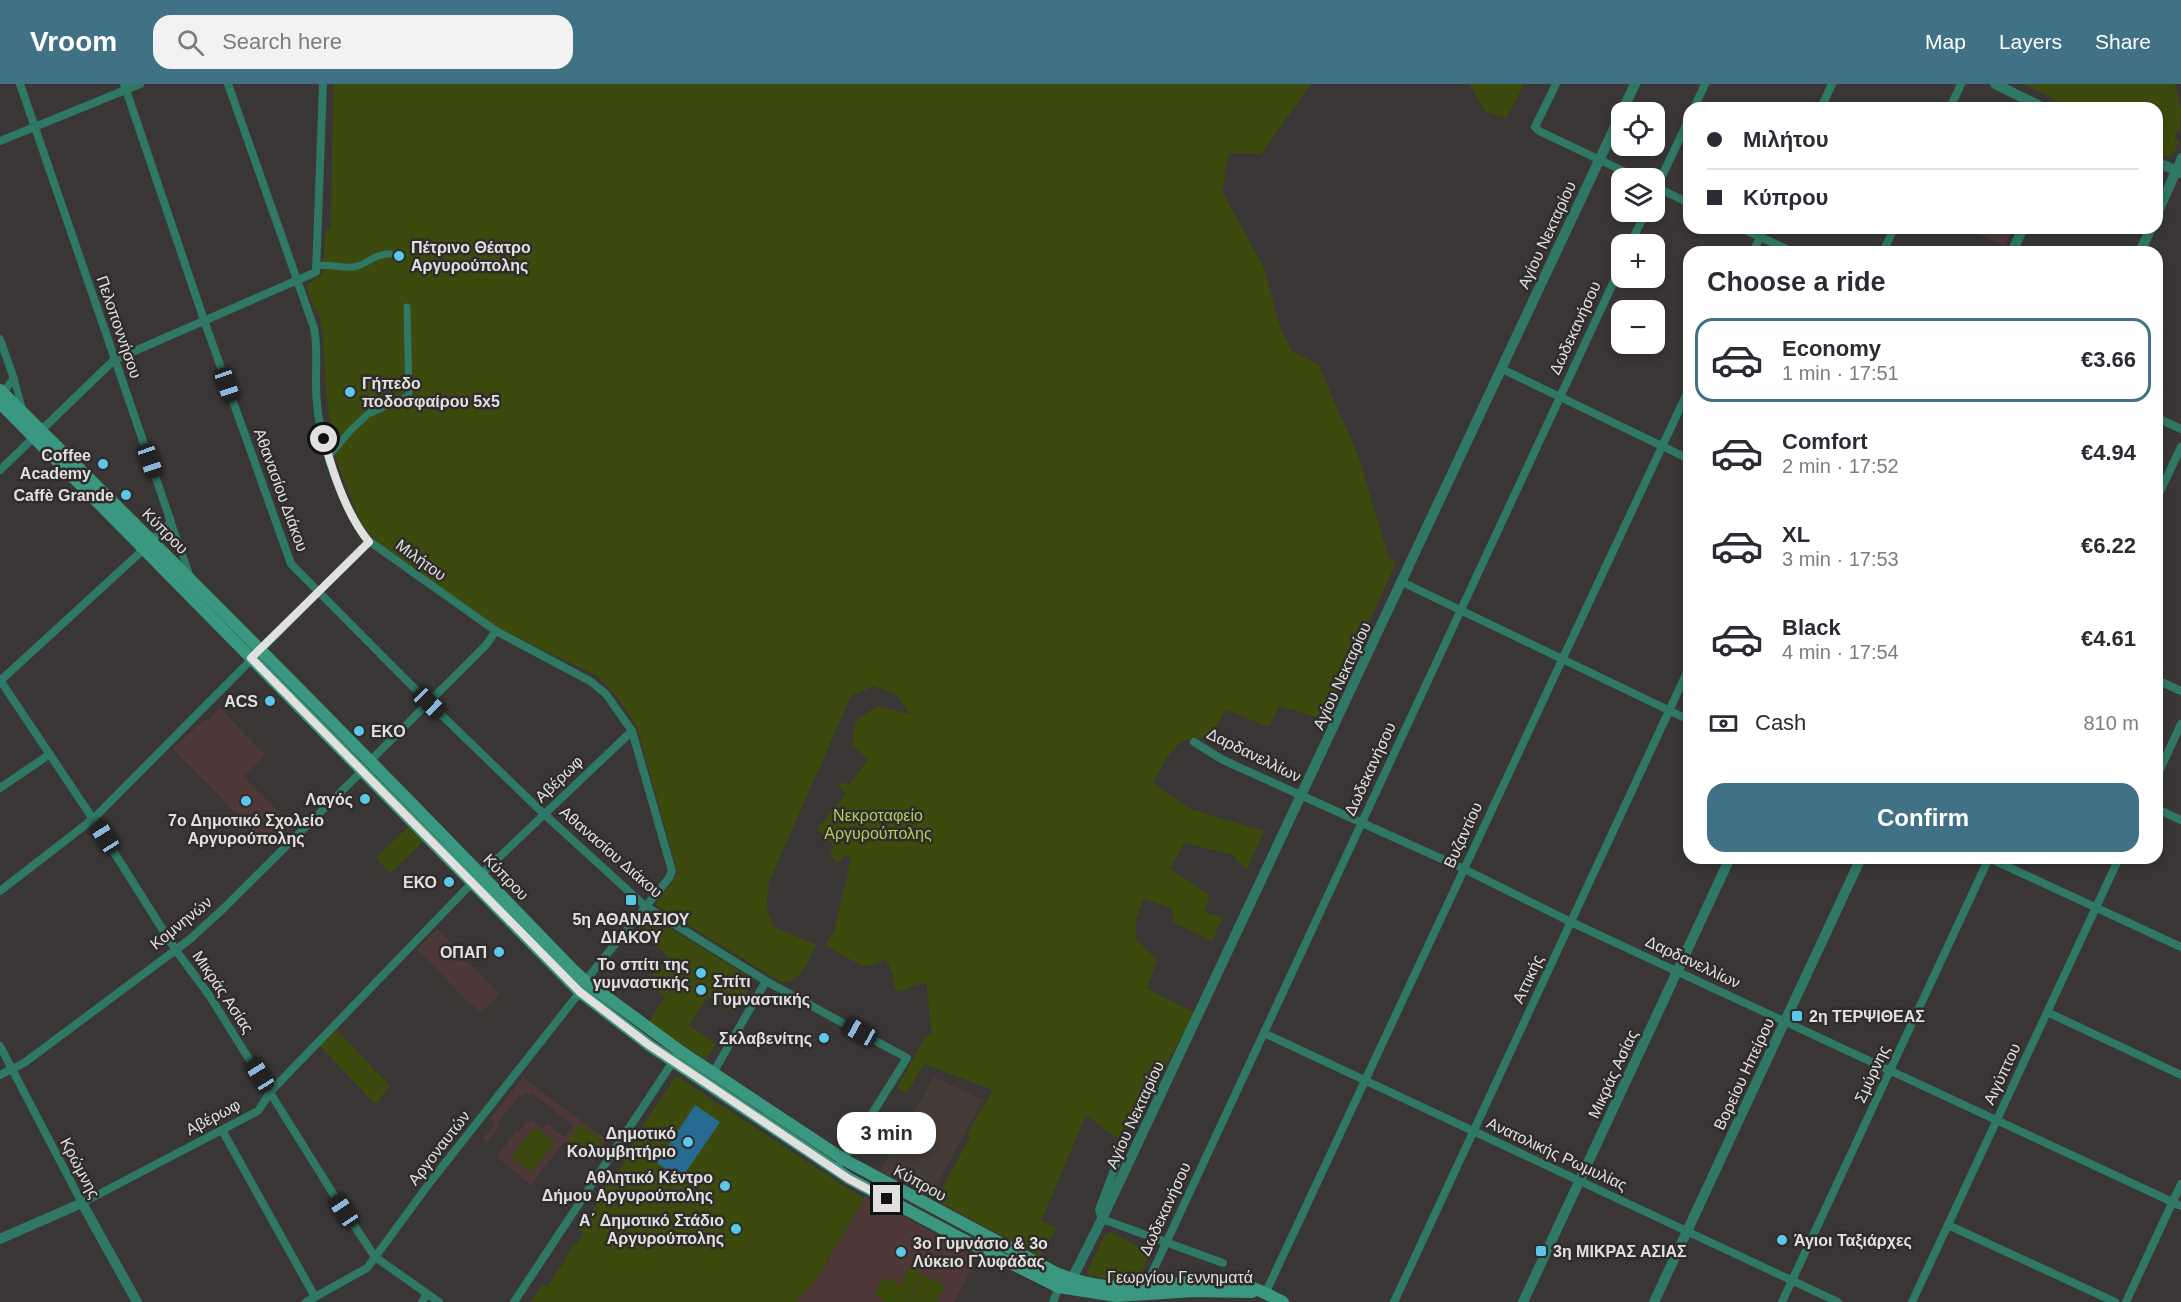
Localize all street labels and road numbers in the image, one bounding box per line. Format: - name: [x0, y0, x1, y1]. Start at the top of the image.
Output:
- street label: Αγίου Νεκταρίου: [1515, 179, 1579, 291]
- street label: Πελοποννήσου: [94, 274, 144, 380]
- street label: Δωδεκανήσου: [1546, 279, 1604, 377]
- street label: Αθανασίου Διάκου: [251, 426, 311, 554]
- street label: Κύπρου: [139, 505, 191, 557]
- street label: Μιλήτου: [393, 536, 449, 584]
- street label: Αγίου Νεκταρίου: [1310, 620, 1374, 732]
- street label: Δωδεκανήσου: [1341, 720, 1399, 818]
- street label: Δαρδανελλίων: [1204, 725, 1304, 785]
- street label: Αβέρωφ: [532, 752, 586, 806]
- street label: Βυζαντίου: [1440, 800, 1486, 871]
- street label: Αθανασίου Διάκου: [556, 803, 666, 901]
- street label: Κύπρου: [480, 851, 532, 903]
- street label: Κομνηνών: [147, 893, 215, 953]
- street label: Δαρδανελλίων: [1643, 933, 1743, 991]
- street label: Μικράς Ασίας: [189, 948, 257, 1037]
- street label: Αττικής: [1509, 952, 1547, 1006]
- street label: Βορείου Ηπείρου: [1711, 1015, 1777, 1133]
- street label: Μικράς Ασίας: [1585, 1027, 1641, 1121]
- street label: Αιγύπτου: [1980, 1041, 2024, 1107]
- street label: Σμύρνης: [1851, 1042, 1893, 1105]
- street label: Αγίου Νεκταρίου: [1103, 1059, 1167, 1171]
- street label: Αβέρωφ: [183, 1096, 243, 1138]
- street label: Αργοναυτών: [405, 1108, 473, 1188]
- street label: Ανατολικής Ρωμυλίας: [1484, 1114, 1630, 1194]
- street label: Κρώμνης: [57, 1135, 103, 1201]
- street label: Δωδεκανήσου: [1136, 1160, 1194, 1258]
- street label: Κύπρου: [891, 1162, 949, 1204]
- street label: Γεωργίου Γεννηματά: [1107, 1269, 1253, 1286]

